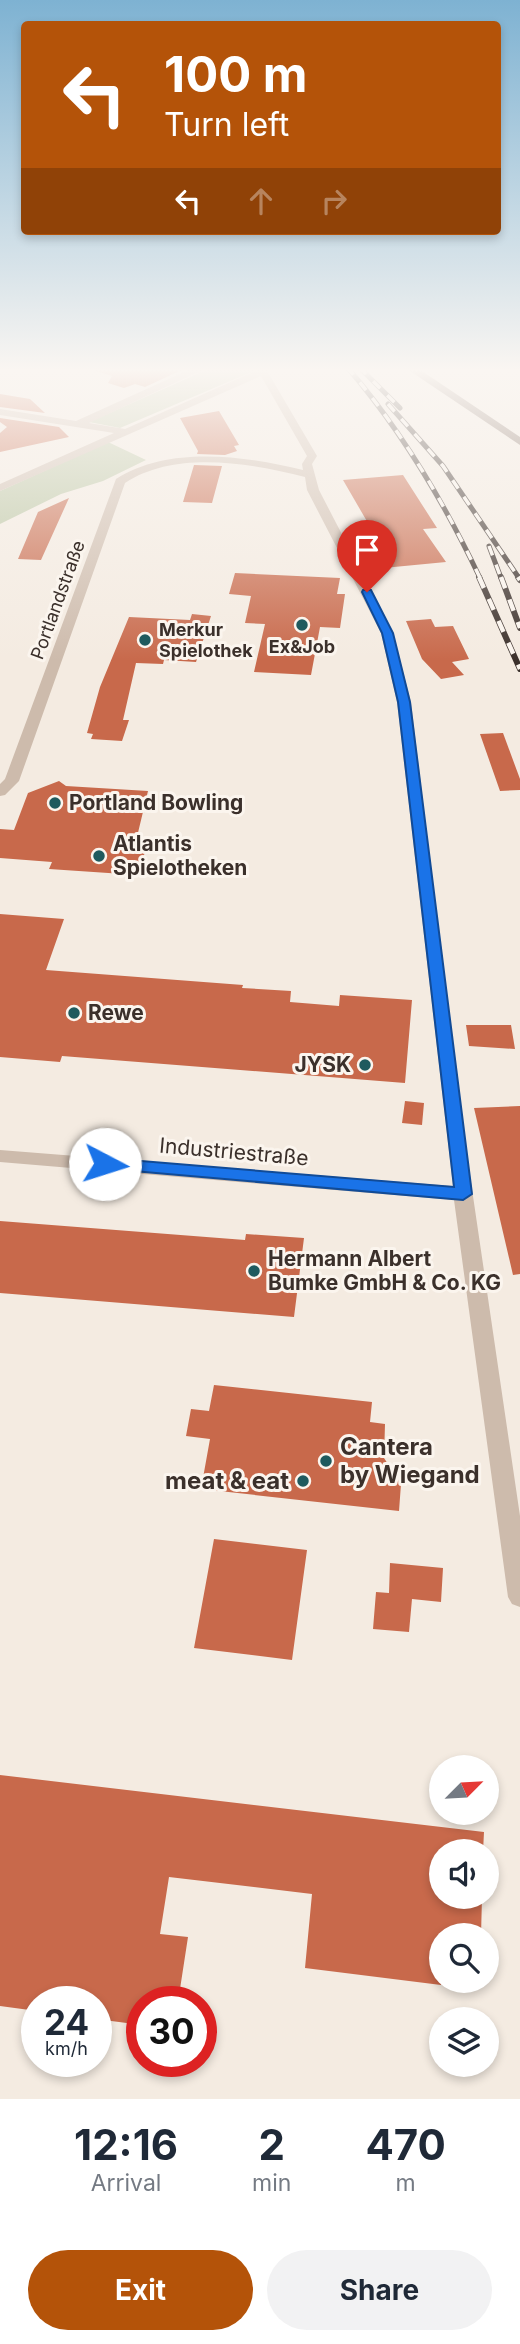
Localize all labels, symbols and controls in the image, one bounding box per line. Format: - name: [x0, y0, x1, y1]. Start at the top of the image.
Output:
- text: 100 m: [164, 45, 308, 104]
- icon: left: [49, 49, 140, 140]
- text: Turn left: [164, 105, 289, 144]
- icon: left: [169, 182, 207, 220]
- icon: ahead: [242, 182, 280, 220]
- icon: right: [315, 182, 353, 220]
- pin: [337, 520, 397, 592]
- icon: arrive: [348, 531, 386, 569]
- street label: Portlandstraße: [26, 537, 89, 662]
- marker: Ex&Job: [294, 617, 310, 633]
- place label: Merkur Spielothek: [159, 619, 253, 661]
- marker: Merkur Spielothek: [137, 632, 153, 648]
- place label: Ex&Job: [269, 636, 335, 657]
- place label: Portland Bowling: [69, 790, 243, 815]
- marker: Portland Bowling: [47, 795, 63, 811]
- place label: Atlantis Spielotheken: [113, 831, 247, 880]
- marker: Atlantis Spielotheken: [91, 848, 107, 864]
- place label: Rewe: [88, 1000, 144, 1025]
- marker: Rewe: [66, 1005, 82, 1021]
- place label: JYSK: [295, 1052, 351, 1077]
- marker: JYSK: [357, 1057, 373, 1073]
- position arrow: [68, 1127, 142, 1201]
- street label: Industriestraße: [158, 1133, 310, 1170]
- place label: Hermann Albert Bumke GmbH & Co. KG: [268, 1246, 501, 1295]
- marker: Hermann Albert Bumke GmbH & Co. KG: [246, 1263, 262, 1279]
- place label: Cantera by Wiegand: [340, 1432, 480, 1489]
- marker: Cantera by Wiegand: [318, 1453, 334, 1469]
- place label: meat & eat: [165, 1466, 289, 1495]
- marker: meat & eat: [295, 1473, 311, 1489]
- north arrow: [429, 1755, 499, 1825]
- map controls: [429, 1755, 499, 2077]
- button: sound: [429, 1839, 499, 1909]
- button: search: [429, 1923, 499, 1993]
- speed limit sign: 30: [126, 1986, 217, 2077]
- text: 24: [44, 2001, 89, 2043]
- button: layers: [429, 2007, 499, 2077]
- text: km/h: [45, 2038, 88, 2059]
- text: 12:16: [74, 2119, 178, 2170]
- text: 2: [259, 2119, 285, 2170]
- text: 470: [365, 2119, 446, 2170]
- text: Arrival: [91, 2169, 161, 2197]
- text: min: [252, 2169, 291, 2197]
- text: m: [396, 2169, 416, 2197]
- button: Exit: [28, 2250, 253, 2330]
- button: Share: [267, 2250, 492, 2330]

